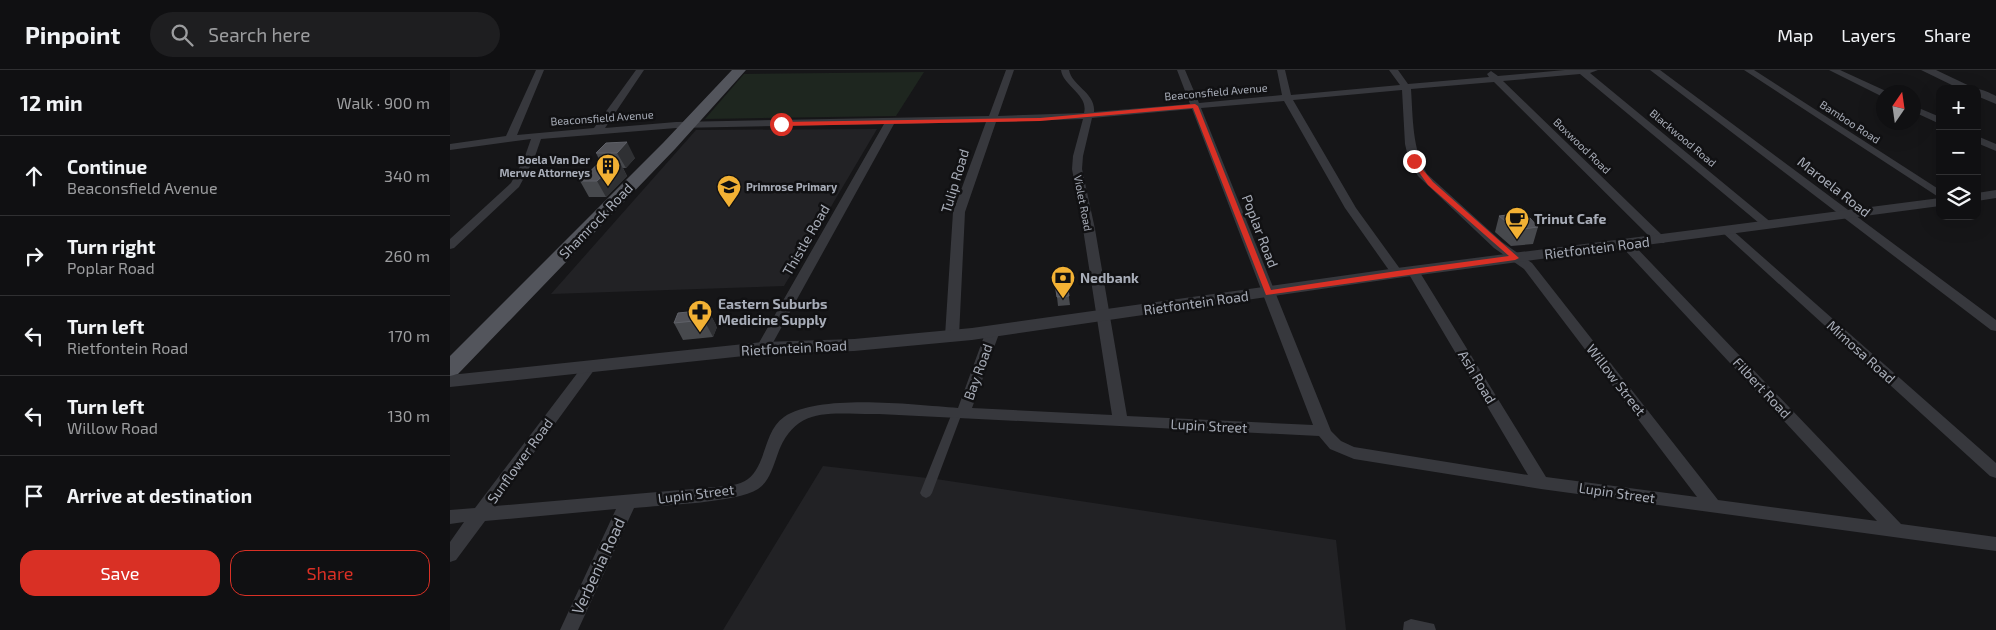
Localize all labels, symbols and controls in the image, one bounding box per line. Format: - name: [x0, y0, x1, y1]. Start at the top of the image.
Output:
- search box: [150, 12, 500, 57]
- text: Pinpoint: [25, 20, 120, 49]
- icon: search: [168, 21, 196, 49]
- text: Search here: [208, 23, 310, 46]
- text: Map: [1777, 24, 1813, 46]
- text: Layers: [1841, 24, 1896, 46]
- text: Share: [1924, 24, 1971, 46]
- street label: Beaconsfield Avenue: [1164, 81, 1268, 102]
- north arrow: [1876, 85, 1921, 130]
- map controls: [1936, 85, 1981, 220]
- button: +: [1936, 85, 1981, 130]
- text: 12 min: [20, 90, 83, 115]
- text: Walk · 900 m: [337, 93, 430, 112]
- street label: Bamboo Road: [1818, 97, 1883, 146]
- street label: Blackwood Road: [1647, 106, 1719, 169]
- street label: Beaconsfield Avenue: [550, 107, 654, 128]
- route start: [770, 113, 793, 136]
- street label: Boxwood Road: [1551, 115, 1614, 176]
- button: −: [1936, 130, 1981, 175]
- street label: Tulip Road: [937, 147, 972, 215]
- route end: [1403, 150, 1426, 173]
- place label: Boela Van Der Merwe Attorneys: [499, 153, 590, 180]
- building icon: Boela Van Der Merwe Attorneys: [595, 153, 621, 187]
- street label: Maroela Road: [1794, 153, 1874, 220]
- text: Continue: [67, 155, 147, 178]
- icon: ahead: [20, 162, 48, 190]
- text: 340 m: [384, 166, 430, 185]
- school or university icon: Primrose Primary: [716, 174, 742, 208]
- street label: Violet Road: [1072, 174, 1095, 232]
- button: layers: [1936, 175, 1981, 220]
- text: Beaconsfield Avenue: [67, 178, 218, 197]
- street label: Shamrock Road: [555, 179, 636, 262]
- place label: Primrose Primary: [746, 180, 838, 194]
- street label: Poplar Road: [1239, 192, 1282, 270]
- street label: Thistle Road: [778, 201, 833, 278]
- cafe icon: Trinut Cafe: [1504, 206, 1530, 240]
- place label: Trinut Cafe: [1534, 210, 1606, 227]
- street label: Rietfontein Road: [1543, 233, 1651, 262]
- text: Turn right: [67, 235, 155, 258]
- icon: right: [20, 242, 48, 270]
- text: 260 m: [385, 246, 430, 265]
- text: Poplar Road: [67, 258, 155, 277]
- bank icon: Nedbank: [1050, 265, 1076, 299]
- place label: Nedbank: [1080, 269, 1139, 286]
- street label: Rietfontein Road: [1142, 287, 1250, 318]
- place label: Eastern Suburbs Medicine Supply: [718, 295, 827, 328]
- pharmacy icon: Eastern Suburbs Medicine Supply: [687, 299, 713, 333]
- text: Turn left: [67, 315, 144, 338]
- street label: Mimosa Road: [1824, 316, 1899, 387]
- icon: left: [20, 322, 48, 350]
- text: 170 m: [388, 326, 430, 345]
- street label: Rietfontein Road: [741, 336, 847, 359]
- text: Rietfontein Road: [67, 338, 188, 357]
- street label: Willow Street: [1583, 340, 1650, 419]
- street label: Bay Road: [959, 341, 996, 402]
- street label: Ash Road: [1455, 347, 1500, 407]
- street label: Filbert Road: [1730, 354, 1795, 422]
- text: Turn left: [67, 395, 144, 418]
- icon: left: [20, 402, 48, 430]
- text: 130 m: [388, 406, 430, 425]
- street label: Sunflower Road: [483, 415, 556, 507]
- street label: Lupin Street: [1170, 415, 1248, 436]
- text: Willow Road: [67, 418, 158, 437]
- street label: Lupin Street: [1578, 479, 1656, 506]
- street label: Lupin Street: [657, 480, 735, 507]
- icon: arrive: [20, 482, 48, 510]
- text: Arrive at destination: [67, 484, 252, 507]
- street label: Verbenia Road: [567, 514, 628, 617]
- button: Save: [20, 550, 220, 596]
- button: Share: [230, 550, 430, 596]

